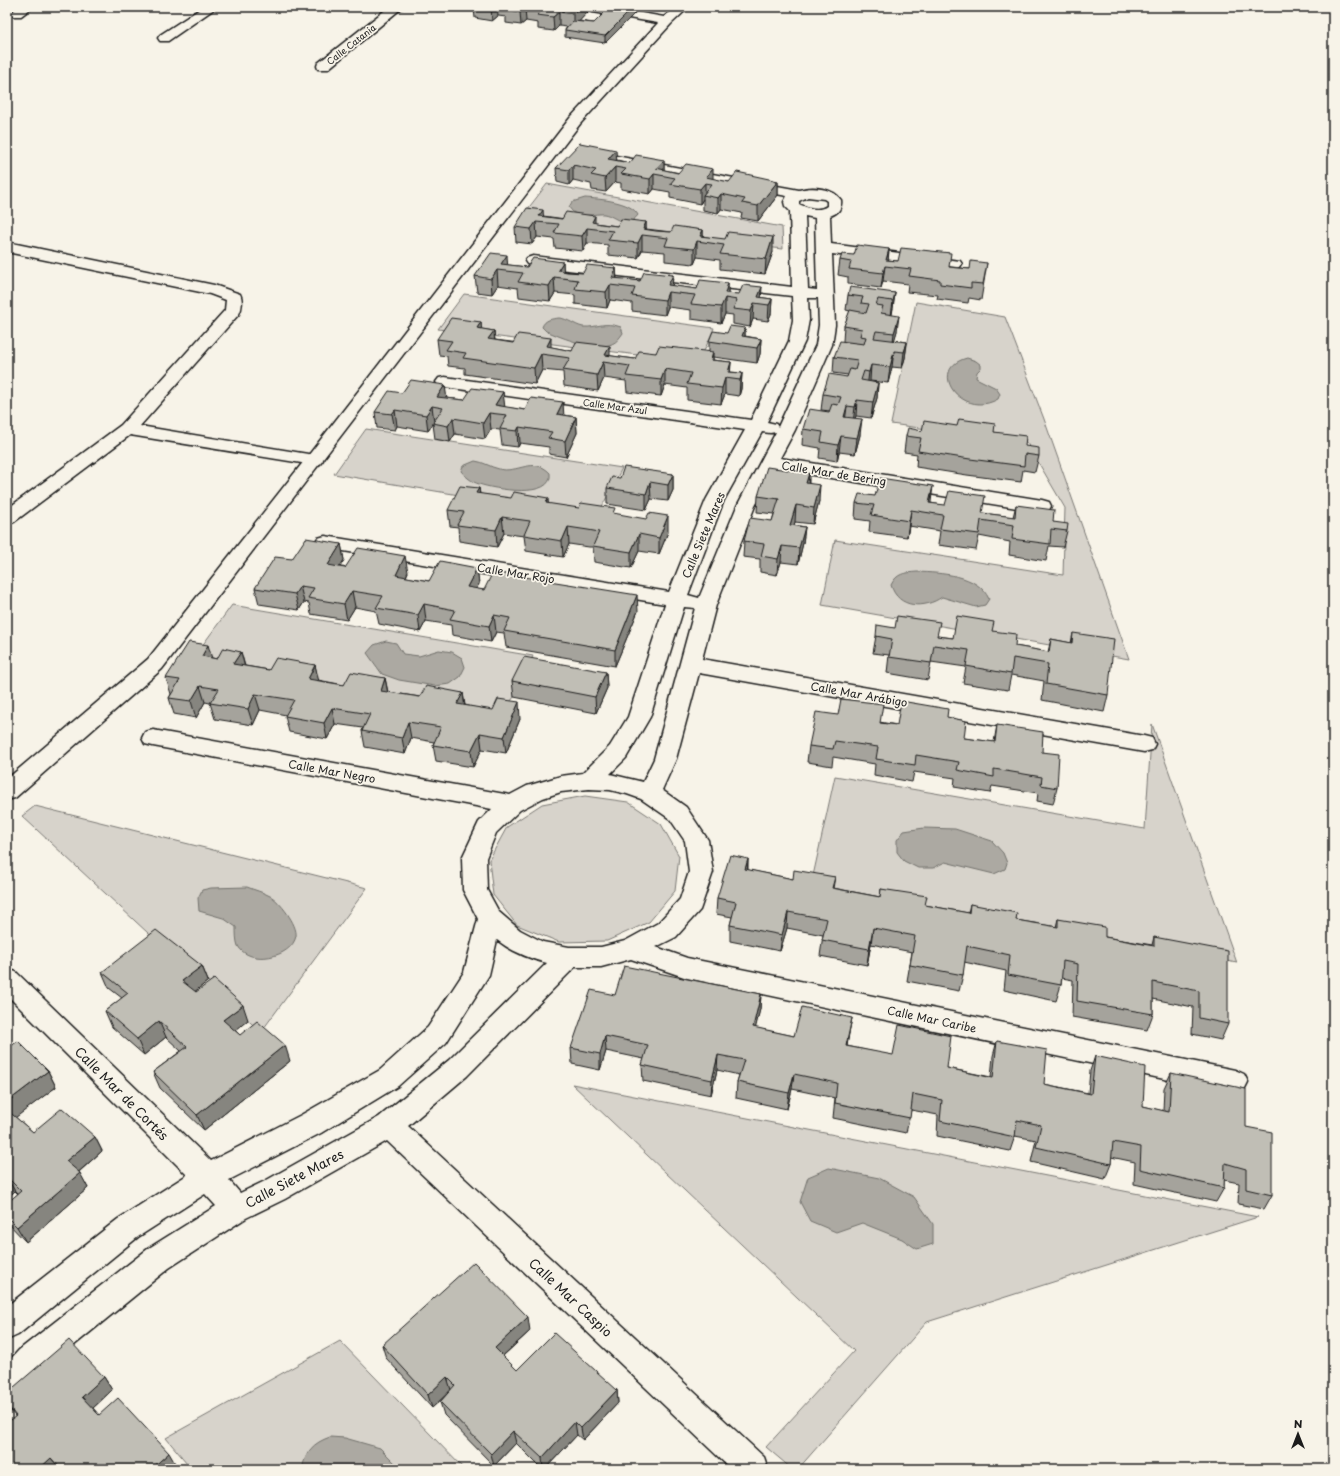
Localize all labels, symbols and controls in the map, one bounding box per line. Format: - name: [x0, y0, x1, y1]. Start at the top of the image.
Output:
- street label: Calle Catania: [323, 20, 379, 68]
- street label: Calle Mar Azul: [582, 395, 648, 417]
- street label: Calle Mar de Bering: [780, 456, 888, 490]
- street label: Calle Siete Mares: [677, 489, 729, 581]
- street label: Calle Mar Rojo: [476, 558, 556, 588]
- street label: Calle Mar Arábigo: [809, 677, 909, 711]
- street label: Calle Mar Negro: [287, 755, 377, 787]
- street label: Calle Mar Caribe: [886, 1001, 978, 1037]
- street label: Calle Mar de Cortés: [71, 1042, 173, 1144]
- street label: Calle Siete Mares: [241, 1144, 347, 1212]
- street label: Calle Mar Caspio: [525, 1253, 617, 1341]
- north arrow: [1278, 1414, 1318, 1454]
- text: N: [1294, 1415, 1303, 1432]

